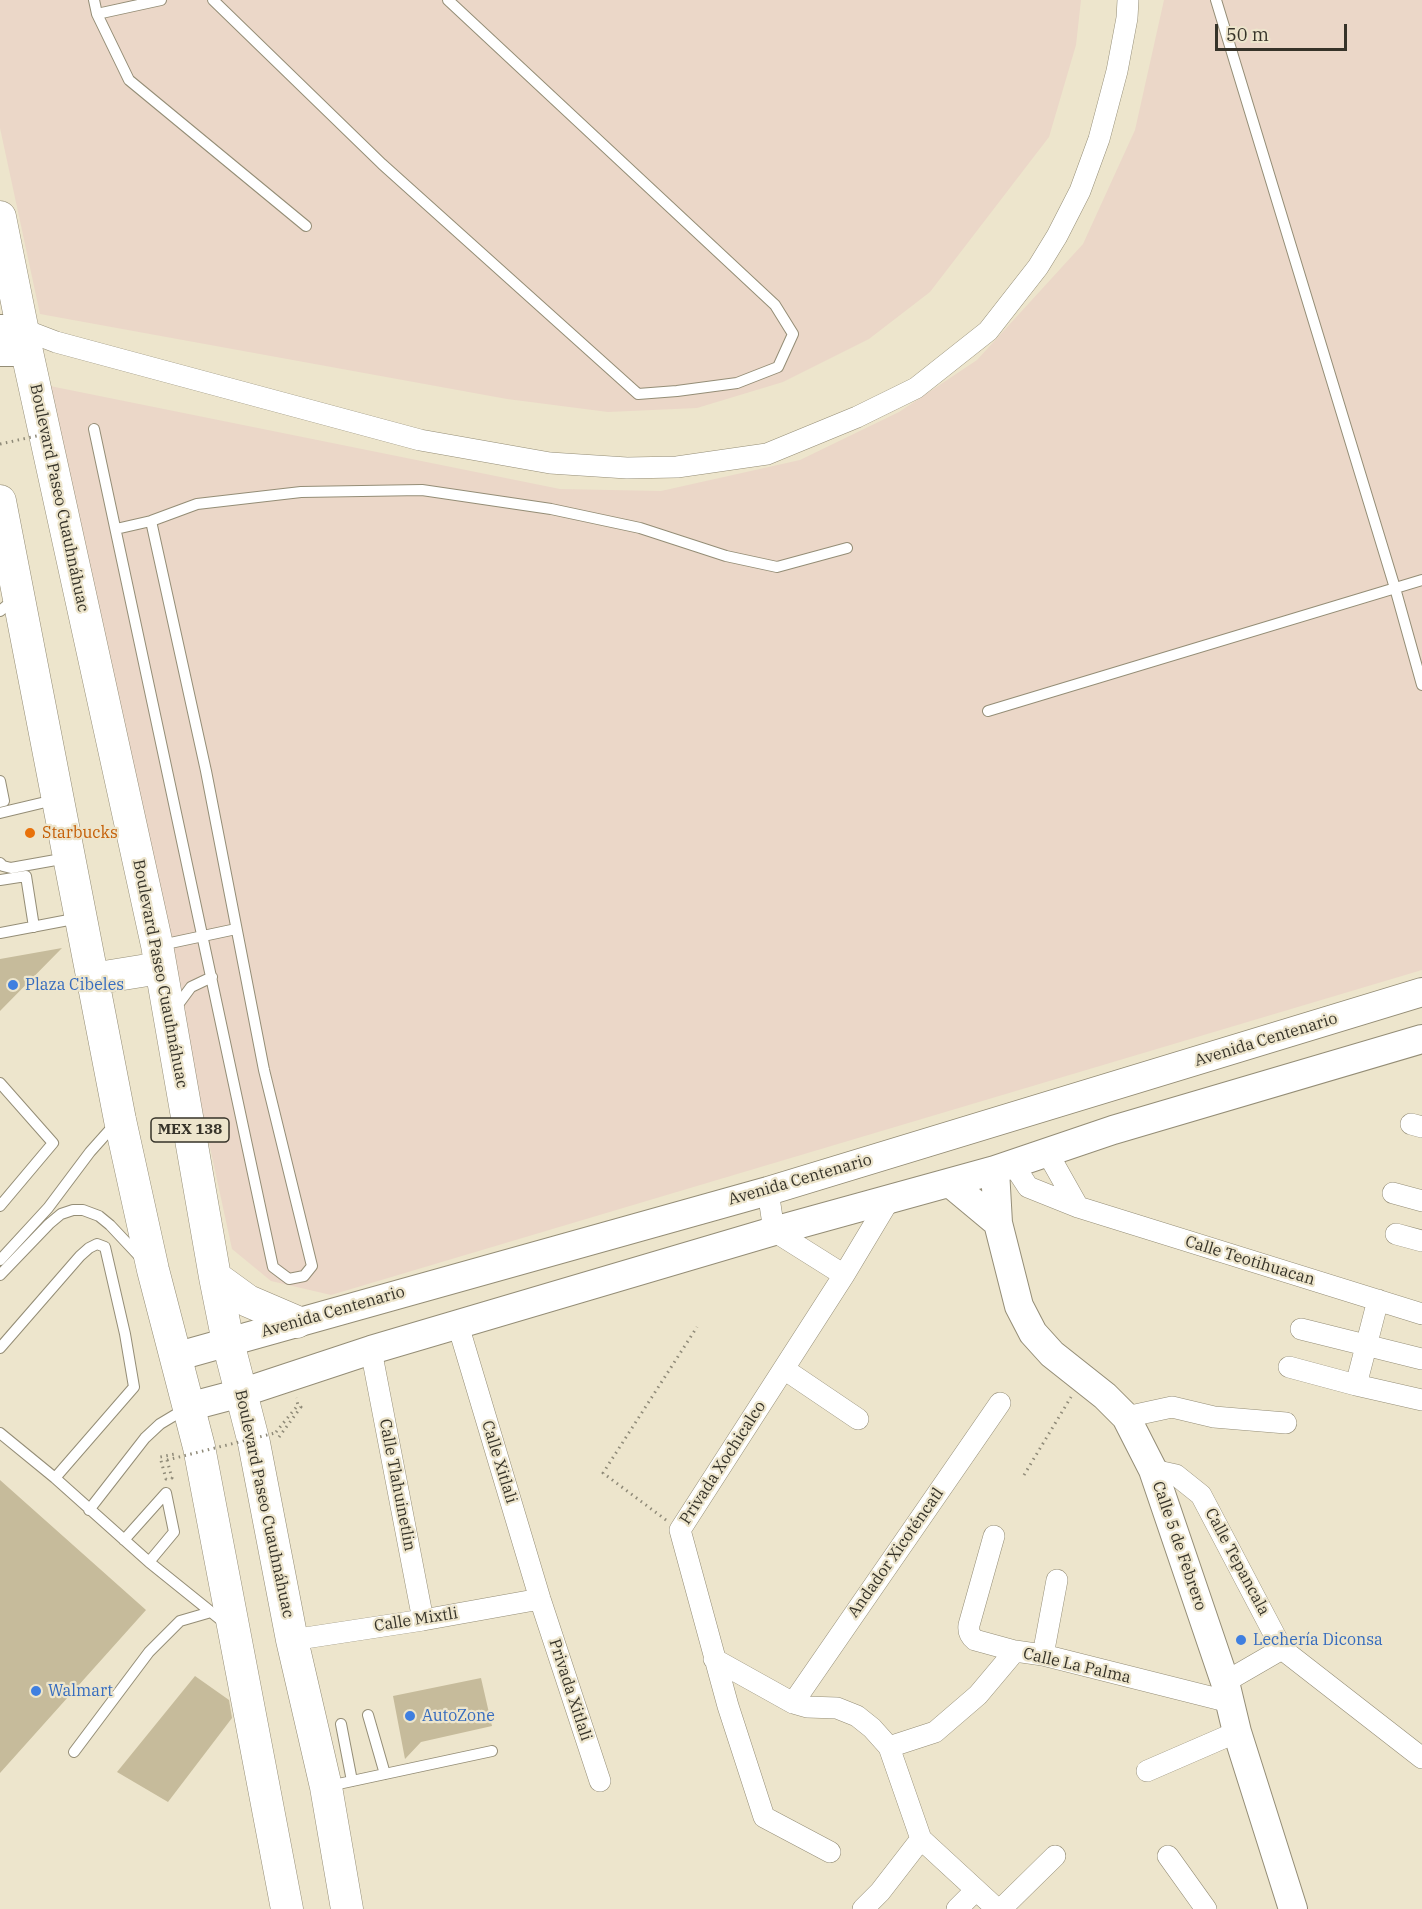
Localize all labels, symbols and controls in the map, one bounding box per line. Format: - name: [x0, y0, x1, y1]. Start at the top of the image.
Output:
- scale bar: [1218, 12, 1350, 50]
- text: 50 m: [1226, 23, 1269, 46]
- street label: Boulevard Paseo Cuauhnáhuac: [25, 382, 93, 614]
- place label: Starbucks: [42, 823, 118, 843]
- marker: Starbucks: [23, 826, 37, 840]
- street label: Boulevard Paseo Cuauhnáhuac: [128, 858, 192, 1090]
- place label: Plaza Cibeles: [25, 975, 124, 995]
- marker: Plaza Cibeles: [6, 978, 20, 992]
- street label: Avenida Centenario: [1192, 1009, 1340, 1071]
- road number: MEX 138: [151, 1118, 229, 1142]
- street label: Avenida Centenario: [726, 1150, 874, 1210]
- street label: Calle Teotihuacan: [1183, 1232, 1317, 1290]
- street label: Avenida Centenario: [259, 1282, 407, 1342]
- street label: Boulevard Paseo Cuauhnáhuac: [230, 1388, 298, 1620]
- street label: Privada Xochicalco: [676, 1398, 770, 1528]
- street label: Calle Tlahuinetlin: [375, 1417, 419, 1553]
- street label: Calle Xitlali: [477, 1418, 521, 1506]
- street label: Calle 5 de Febrero: [1148, 1479, 1210, 1613]
- street label: Andador Xicoténcatl: [844, 1485, 948, 1621]
- street label: Calle Tepancala: [1201, 1505, 1273, 1619]
- street label: Calle Mixtli: [373, 1604, 459, 1636]
- place label: Lechería Diconsa: [1253, 1630, 1383, 1650]
- marker: Lechería Diconsa: [1234, 1633, 1248, 1647]
- street label: Privada Xitlali: [544, 1637, 596, 1743]
- street label: Calle La Palma: [1021, 1644, 1133, 1688]
- place label: Walmart: [48, 1681, 113, 1701]
- marker: Walmart: [29, 1684, 43, 1698]
- place label: AutoZone: [422, 1706, 495, 1726]
- marker: AutoZone: [403, 1709, 417, 1723]

